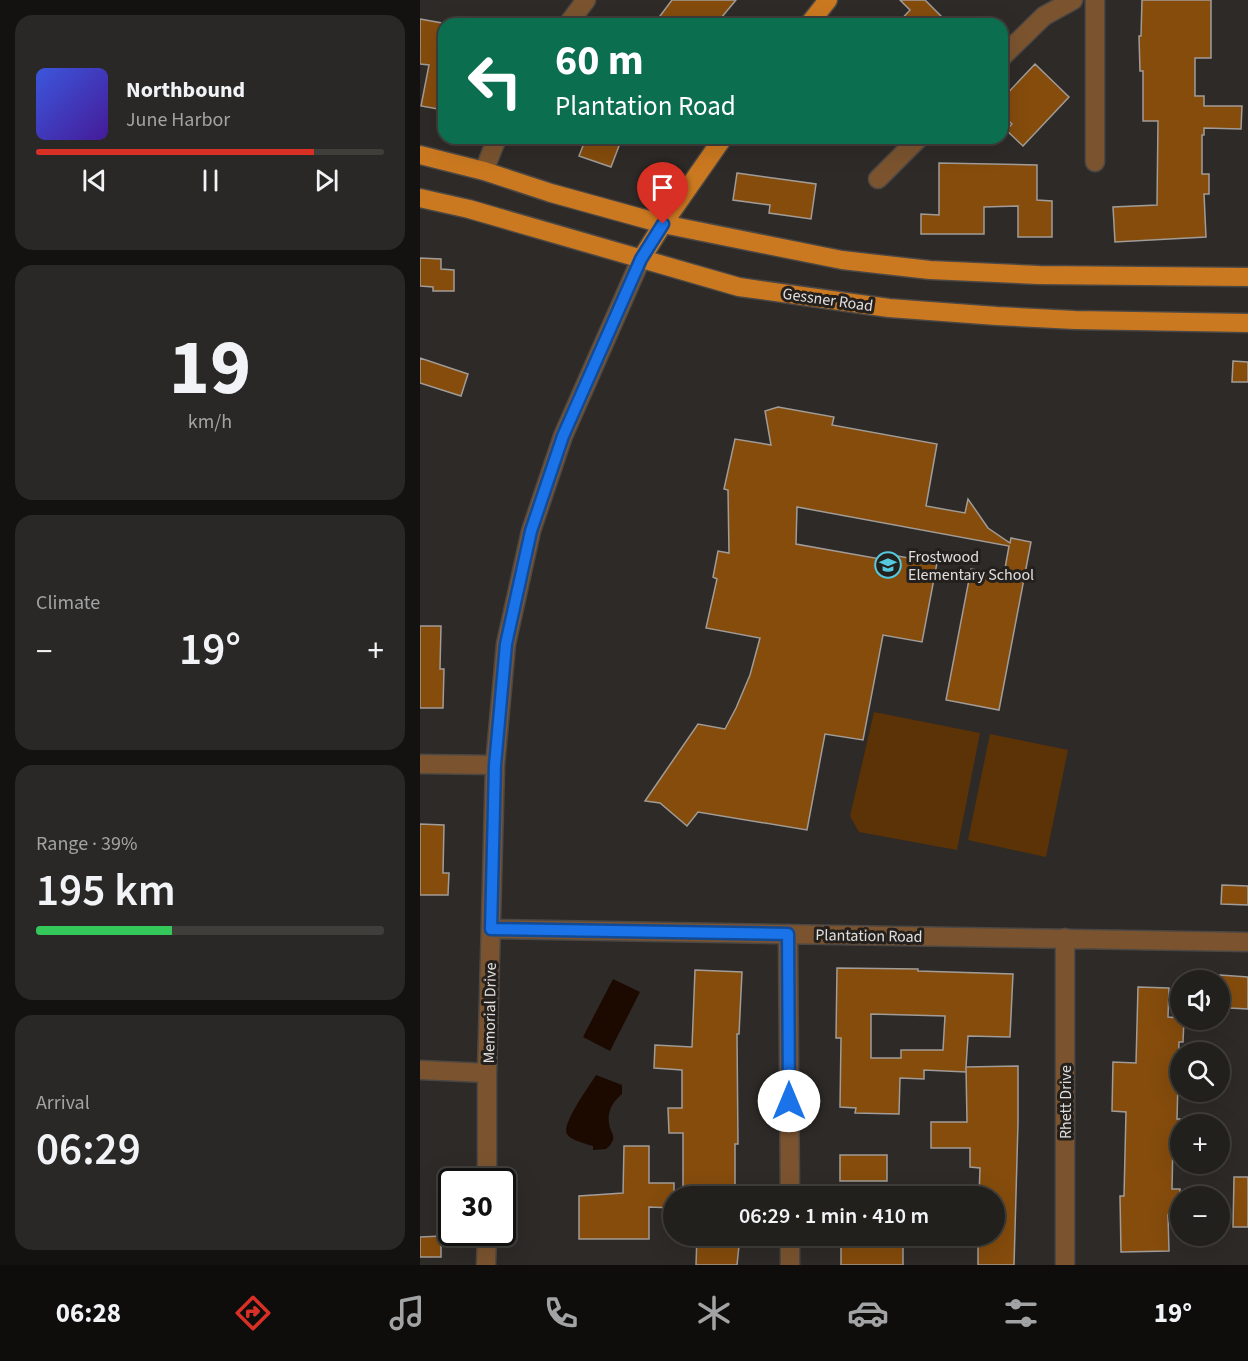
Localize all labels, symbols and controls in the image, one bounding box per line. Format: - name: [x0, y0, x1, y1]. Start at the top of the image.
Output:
- text: 60 m: [555, 31, 644, 91]
- icon: left: [456, 42, 534, 120]
- text: Northbound: [126, 74, 245, 106]
- text: Plantation Road: [555, 87, 736, 126]
- text: June Harbor: [126, 106, 230, 134]
- pin: [637, 162, 688, 224]
- icon: previous: [78, 164, 111, 197]
- icon: pause: [194, 164, 227, 197]
- icon: next: [310, 164, 343, 197]
- icon: arrive: [646, 171, 679, 204]
- street label: Gessner Road: [781, 283, 874, 317]
- text: 19: [169, 313, 251, 424]
- text: km/h: [188, 408, 232, 436]
- place label: Frostwood Elementary School: [908, 546, 1034, 586]
- school or university icon: Frostwood Elementary School: [873, 550, 903, 580]
- text: Climate: [36, 589, 100, 617]
- text: 19°: [179, 618, 241, 682]
- text: −: [36, 628, 52, 675]
- text: +: [368, 628, 384, 675]
- text: Range · 39%: [36, 830, 137, 858]
- text: 195 km: [36, 859, 176, 923]
- street label: Plantation Road: [815, 924, 923, 948]
- street label: Memorial Drive: [478, 962, 502, 1064]
- map controls: [1170, 970, 1230, 1246]
- button: sound: [1170, 970, 1230, 1030]
- button: search: [1170, 1042, 1230, 1102]
- street label: Rhett Drive: [1055, 1065, 1077, 1139]
- position arrow: [757, 1069, 821, 1133]
- text: Arrival: [36, 1089, 90, 1117]
- button: +: [1170, 1114, 1230, 1174]
- text: 06:29: [36, 1118, 141, 1182]
- speed limit sign: 30: [438, 1168, 516, 1246]
- button: −: [1170, 1186, 1230, 1246]
- text: 06:29 · 1 min · 410 m: [739, 1200, 929, 1232]
- icon: directions: [232, 1292, 274, 1334]
- icon: music: [386, 1292, 428, 1334]
- icon: phone: [540, 1292, 582, 1334]
- icon: climate: [693, 1292, 735, 1334]
- icon: car: [847, 1292, 889, 1334]
- icon: filters: [1000, 1292, 1042, 1334]
- text: 06:28: [56, 1294, 121, 1333]
- text: 19°: [1154, 1294, 1192, 1333]

